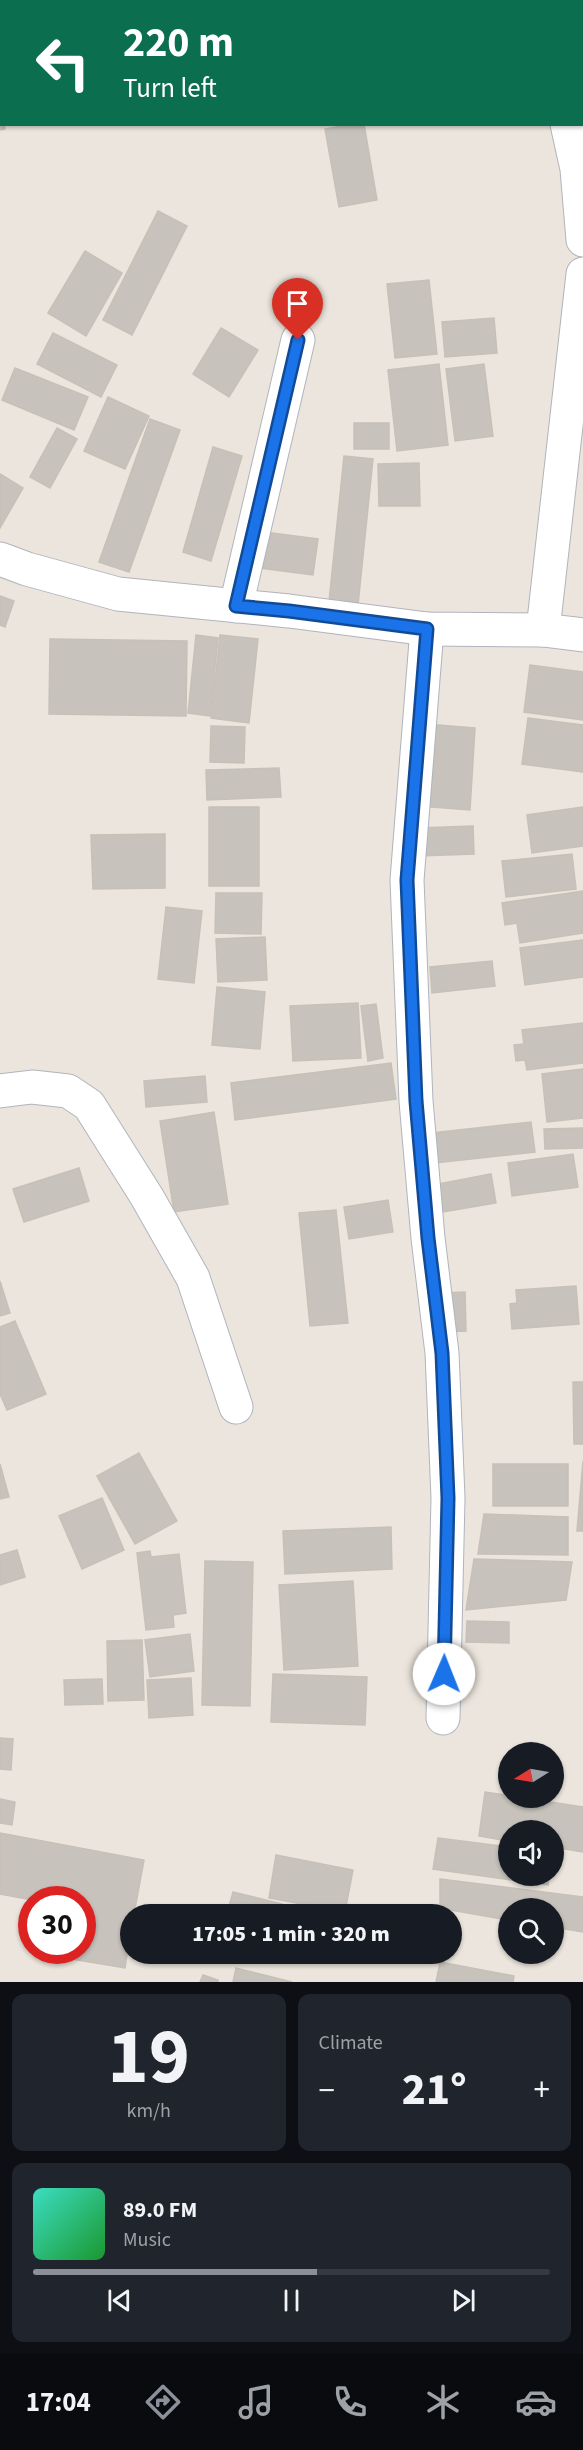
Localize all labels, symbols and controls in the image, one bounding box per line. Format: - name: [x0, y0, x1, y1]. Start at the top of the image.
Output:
- text: 220 m: [123, 13, 234, 73]
- icon: left: [24, 24, 102, 102]
- text: Turn left: [123, 69, 217, 108]
- pin: [272, 278, 323, 340]
- icon: arrive: [281, 287, 314, 320]
- position arrow: [412, 1642, 476, 1706]
- north arrow: [498, 1742, 564, 1808]
- map controls: [498, 1742, 564, 1964]
- button: sound: [498, 1820, 564, 1886]
- speed limit sign: 30: [18, 1886, 96, 1964]
- button: search: [498, 1898, 564, 1964]
- text: 17:05 · 1 min · 320 m: [192, 1918, 390, 1950]
- text: 19: [108, 2002, 190, 2113]
- text: Climate: [319, 2029, 383, 2057]
- text: 21°: [402, 2058, 467, 2122]
- text: −: [319, 2067, 335, 2114]
- text: +: [534, 2067, 550, 2114]
- text: km/h: [127, 2097, 171, 2125]
- text: 89.0 FM: [123, 2194, 197, 2226]
- text: Music: [123, 2226, 171, 2254]
- icon: previous: [103, 2284, 136, 2317]
- icon: pause: [275, 2284, 308, 2317]
- icon: next: [447, 2284, 480, 2317]
- icon: directions: [142, 2381, 184, 2423]
- icon: music: [235, 2381, 277, 2423]
- icon: phone: [329, 2381, 371, 2423]
- icon: climate: [422, 2381, 464, 2423]
- icon: car: [515, 2381, 557, 2423]
- text: 17:04: [26, 2383, 91, 2422]

